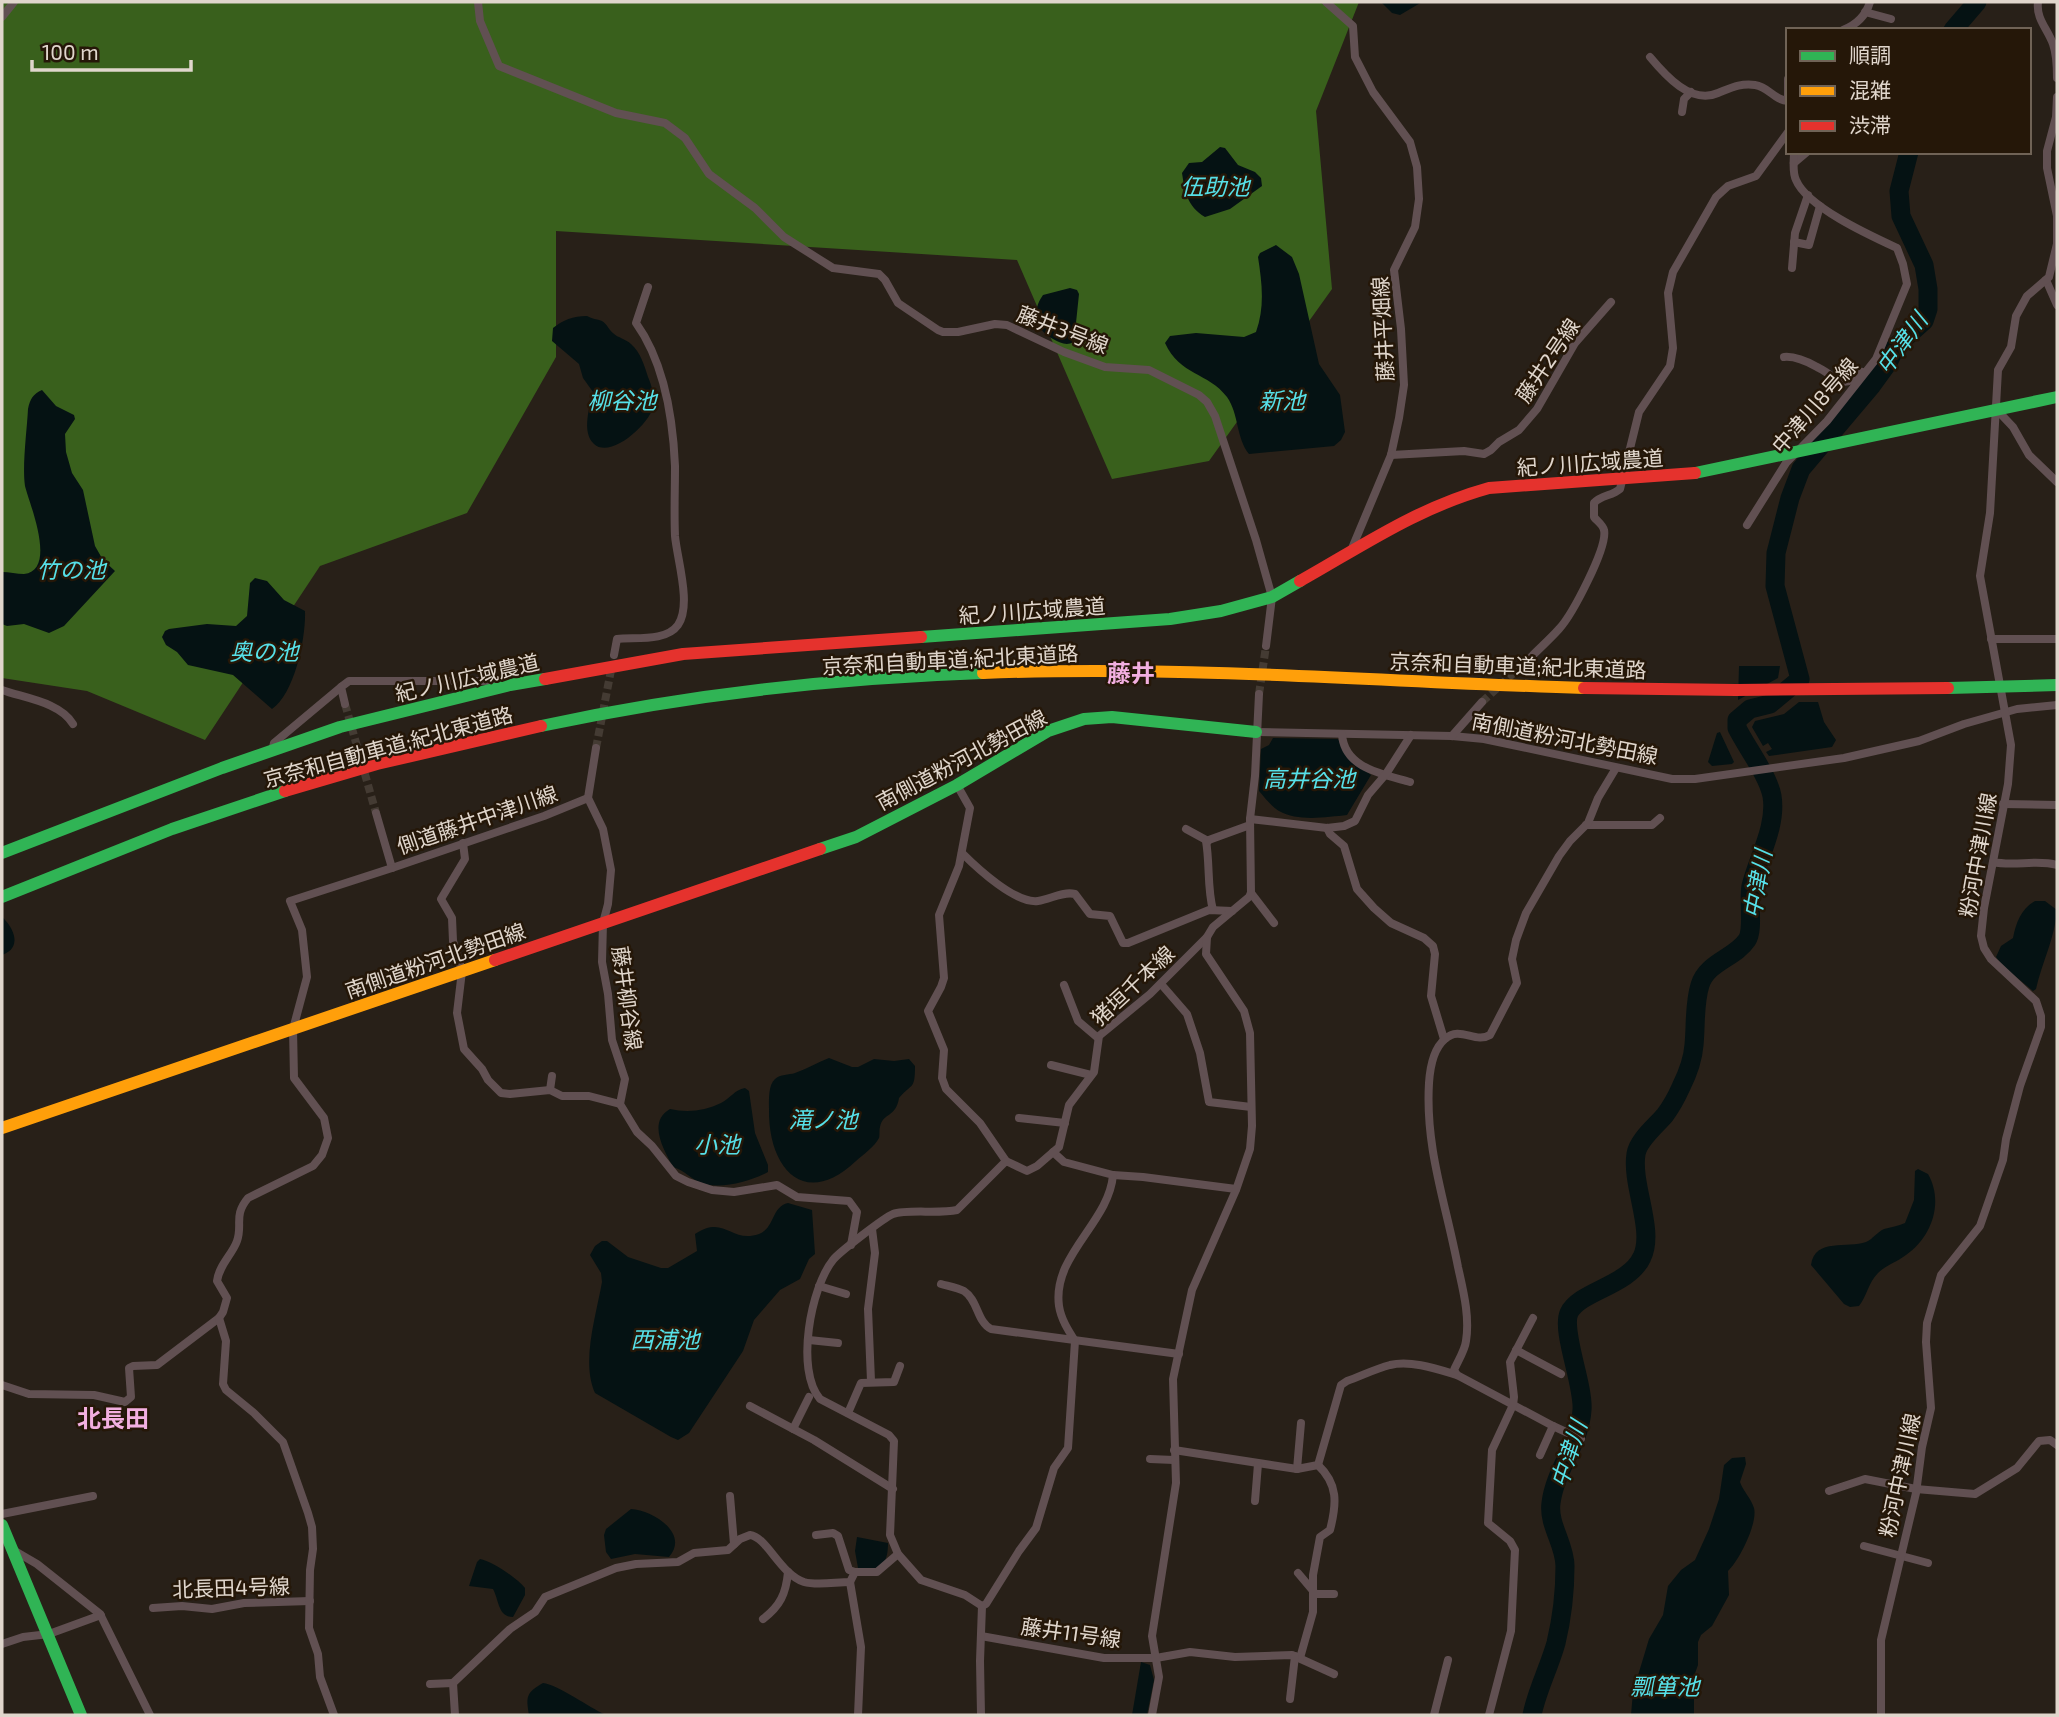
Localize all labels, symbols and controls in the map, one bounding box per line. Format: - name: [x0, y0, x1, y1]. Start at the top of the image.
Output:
- scale bar: [32, 28, 191, 72]
- legend: [1786, 28, 2031, 154]
- text: 100 m: [42, 39, 99, 64]
- text: 順調: [1849, 42, 1891, 67]
- text: 混雑: [1849, 77, 1891, 102]
- text: 渋滞: [1849, 112, 1891, 137]
- water label: 伍助池: [1181, 172, 1252, 200]
- street label: 藤井平畑線: [1367, 276, 1397, 382]
- street label: 藤井3号線: [1014, 300, 1112, 358]
- water label: 中津川: [1869, 304, 1934, 379]
- street label: 藤井2号線: [1510, 313, 1584, 407]
- street label: 中津川8号線: [1766, 352, 1862, 458]
- water label: 柳谷池: [588, 386, 659, 414]
- water label: 新池: [1259, 386, 1307, 414]
- street label: 紀ノ川広域農道: [1516, 444, 1664, 480]
- water label: 竹の池: [37, 555, 108, 583]
- street label: 紀ノ川広域農道: [958, 592, 1106, 628]
- water label: 奥の池: [230, 637, 301, 665]
- street label: 京奈和自動車道;紀北東道路: [821, 640, 1079, 678]
- street label: 紀ノ川広域農道: [393, 648, 541, 706]
- street label: 京奈和自動車道;紀北東道路: [1389, 648, 1647, 682]
- district label: 藤井: [1107, 658, 1155, 687]
- street label: 京奈和自動車道;紀北東道路: [261, 701, 515, 791]
- street label: 南側道粉河北勢田線: [872, 704, 1050, 814]
- street label: 南側道粉河北勢田線: [1470, 708, 1660, 768]
- water label: 高井谷池: [1263, 764, 1357, 792]
- street label: 側道藤井中津川線: [394, 780, 560, 858]
- street label: 粉河中津川線: [1954, 791, 2000, 919]
- water label: 中津川: [1737, 845, 1777, 920]
- street label: 南側道粉河北勢田線: [342, 917, 528, 1003]
- street label: 猪垣千本線: [1085, 940, 1179, 1030]
- street label: 藤井柳谷線: [608, 944, 648, 1052]
- water label: 滝ノ池: [789, 1105, 860, 1133]
- water label: 小池: [694, 1130, 742, 1158]
- water label: 西浦池: [631, 1325, 702, 1353]
- district label: 北長田: [77, 1403, 149, 1432]
- street label: 粉河中津川線: [1874, 1411, 1924, 1539]
- water label: 中津川: [1544, 1414, 1593, 1491]
- street label: 北長田4号線: [172, 1572, 290, 1602]
- street label: 藤井11号線: [1019, 1613, 1123, 1651]
- water label: 瓢箪池: [1631, 1672, 1702, 1700]

